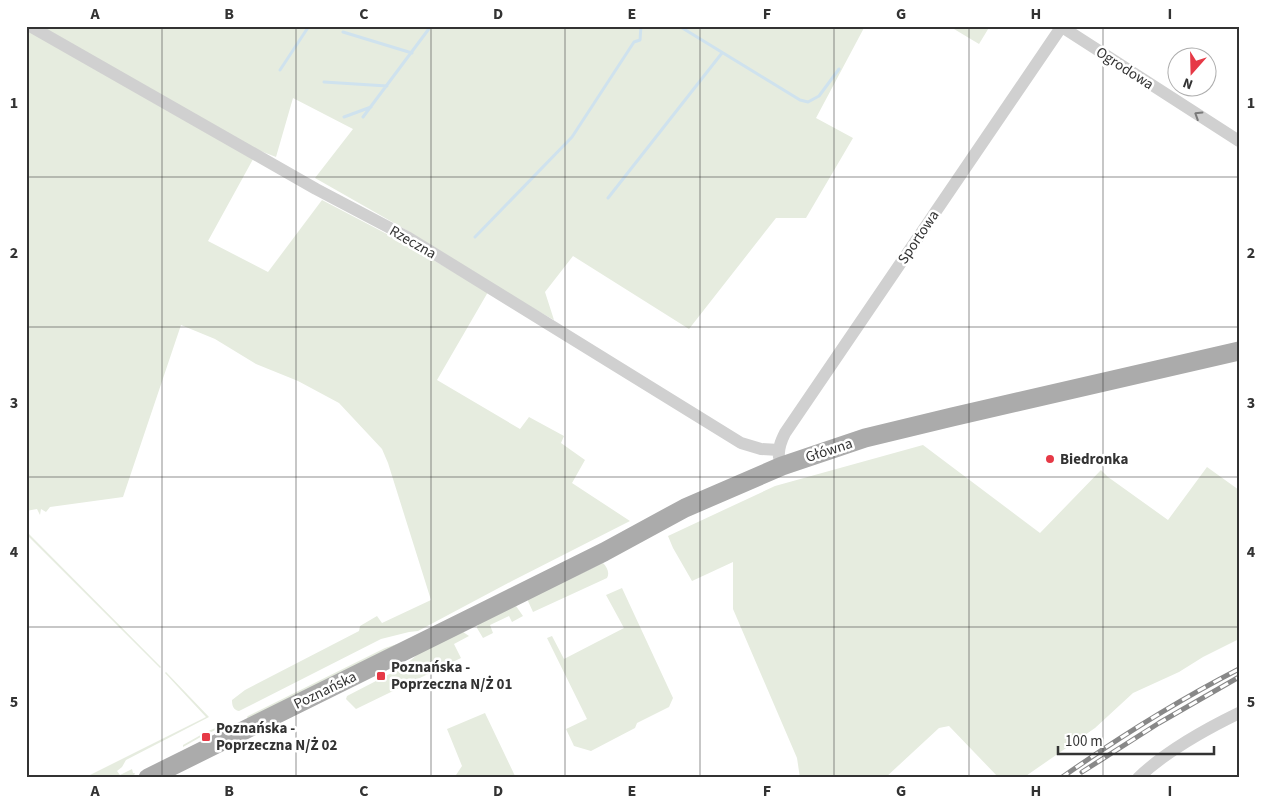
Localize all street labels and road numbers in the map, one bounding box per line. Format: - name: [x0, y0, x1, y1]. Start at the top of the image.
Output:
- street label: Ogrodowa: [1092, 42, 1158, 95]
- street label: Sportowa: [893, 206, 944, 268]
- street label: Rzeczna: [385, 221, 440, 264]
- street label: Główna: [803, 433, 855, 468]
- street label: Poznańska: [290, 666, 360, 715]

